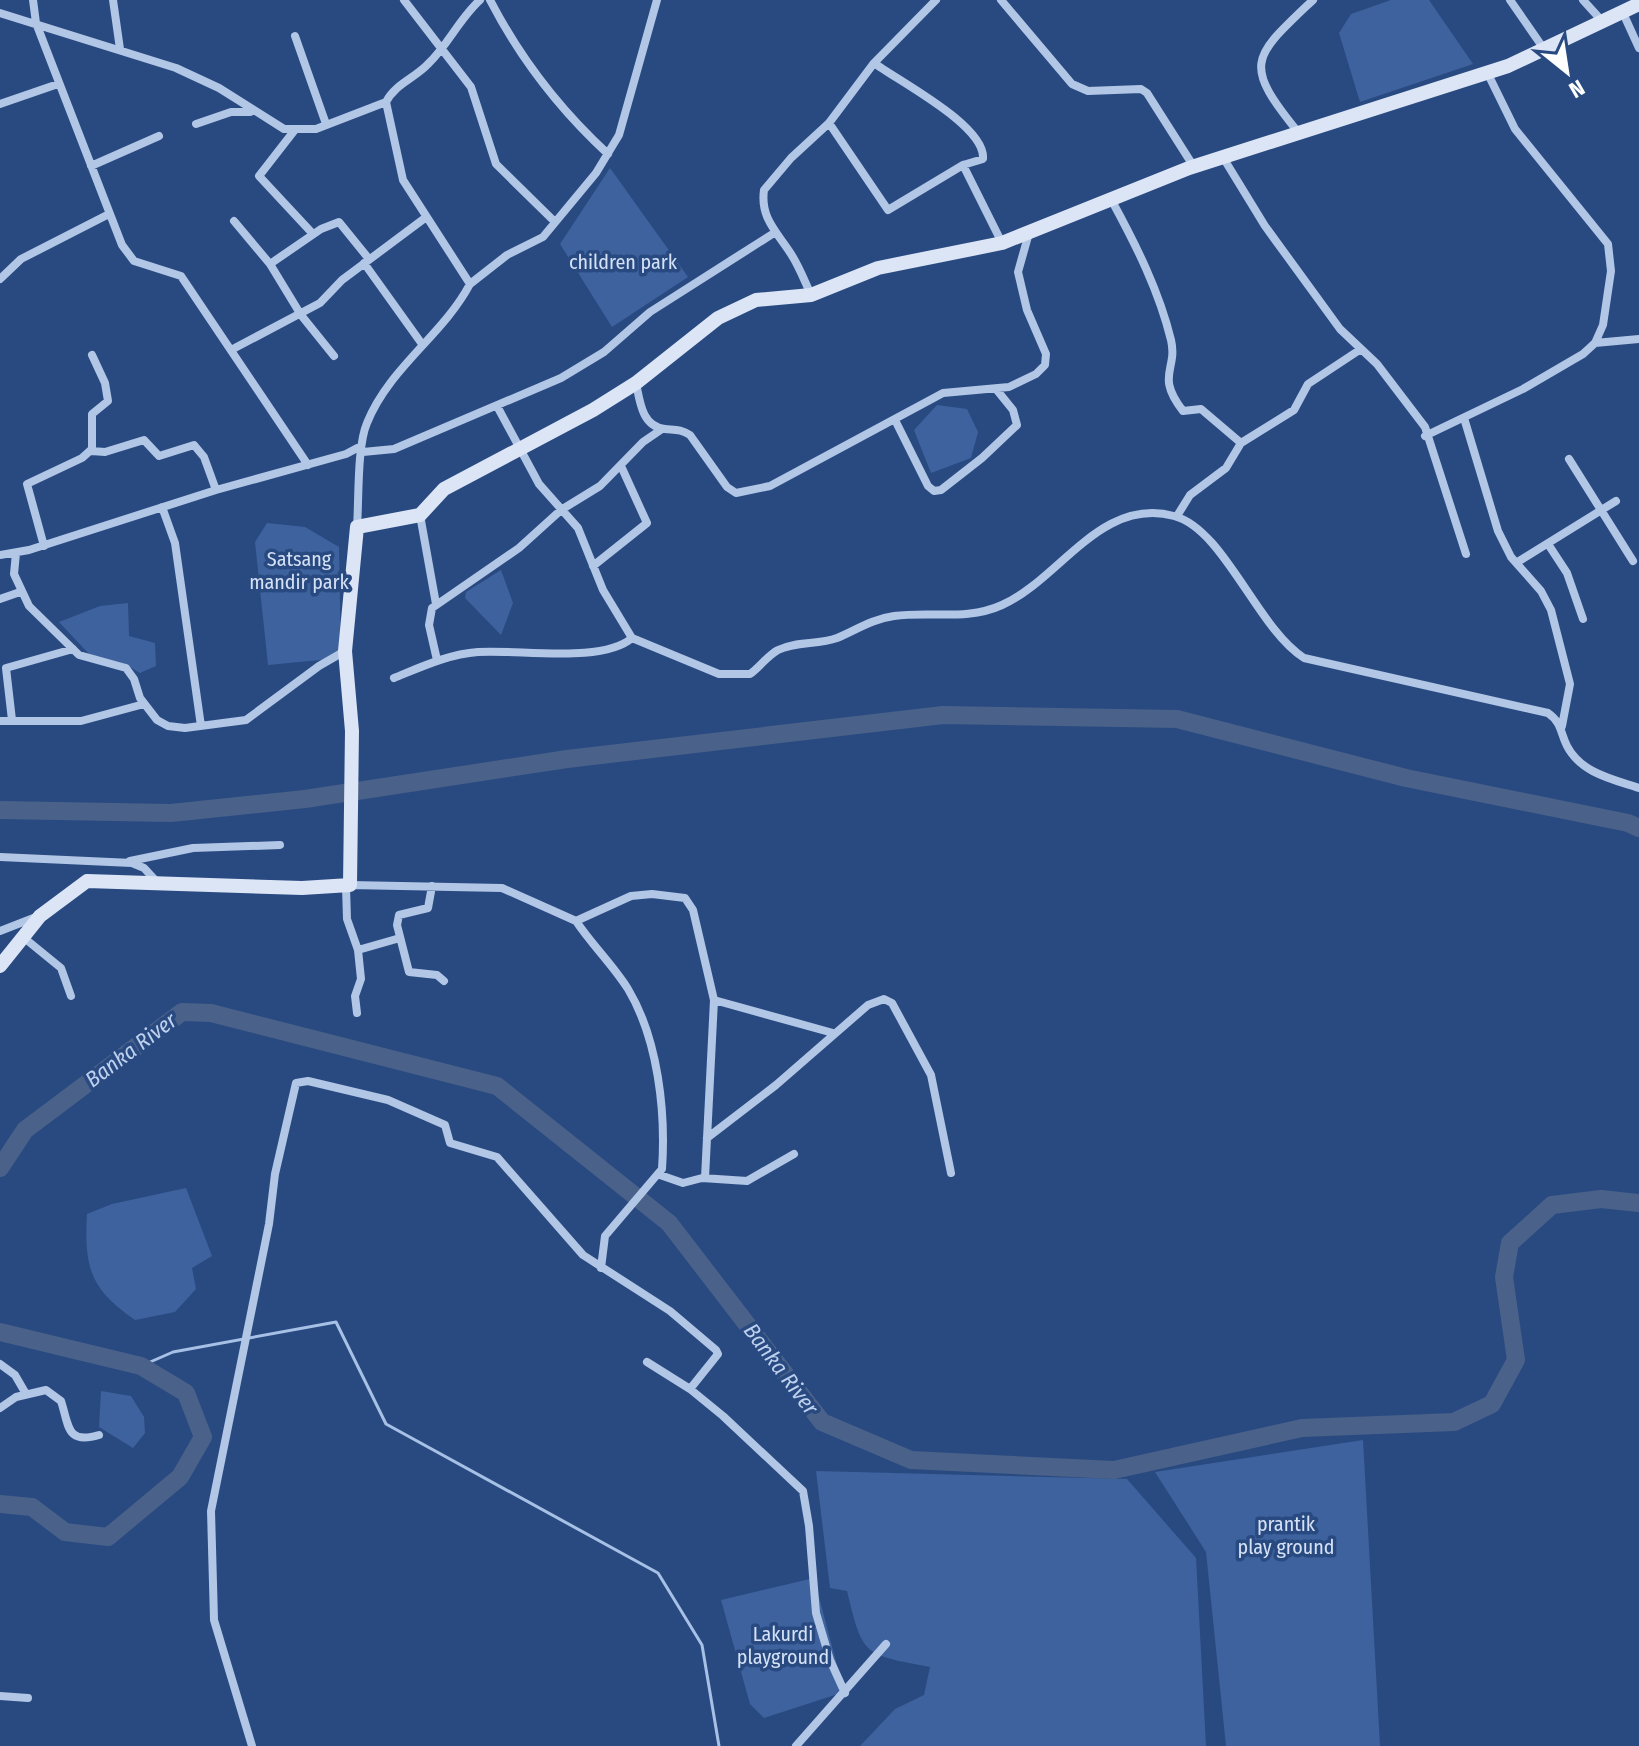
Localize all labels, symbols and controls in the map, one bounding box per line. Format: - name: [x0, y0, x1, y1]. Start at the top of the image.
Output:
- north arrow: [1527, 32, 1607, 112]
- text: N: [1564, 74, 1589, 104]
- park label: children park: [569, 250, 678, 274]
- park label: Satsang mandir park: [249, 547, 350, 594]
- water label: Banka River: [80, 1006, 183, 1093]
- water label: Banka River: [738, 1318, 825, 1421]
- park label: prantik play ground: [1238, 1512, 1335, 1559]
- park label: Lakurdi playground: [737, 1622, 829, 1669]

